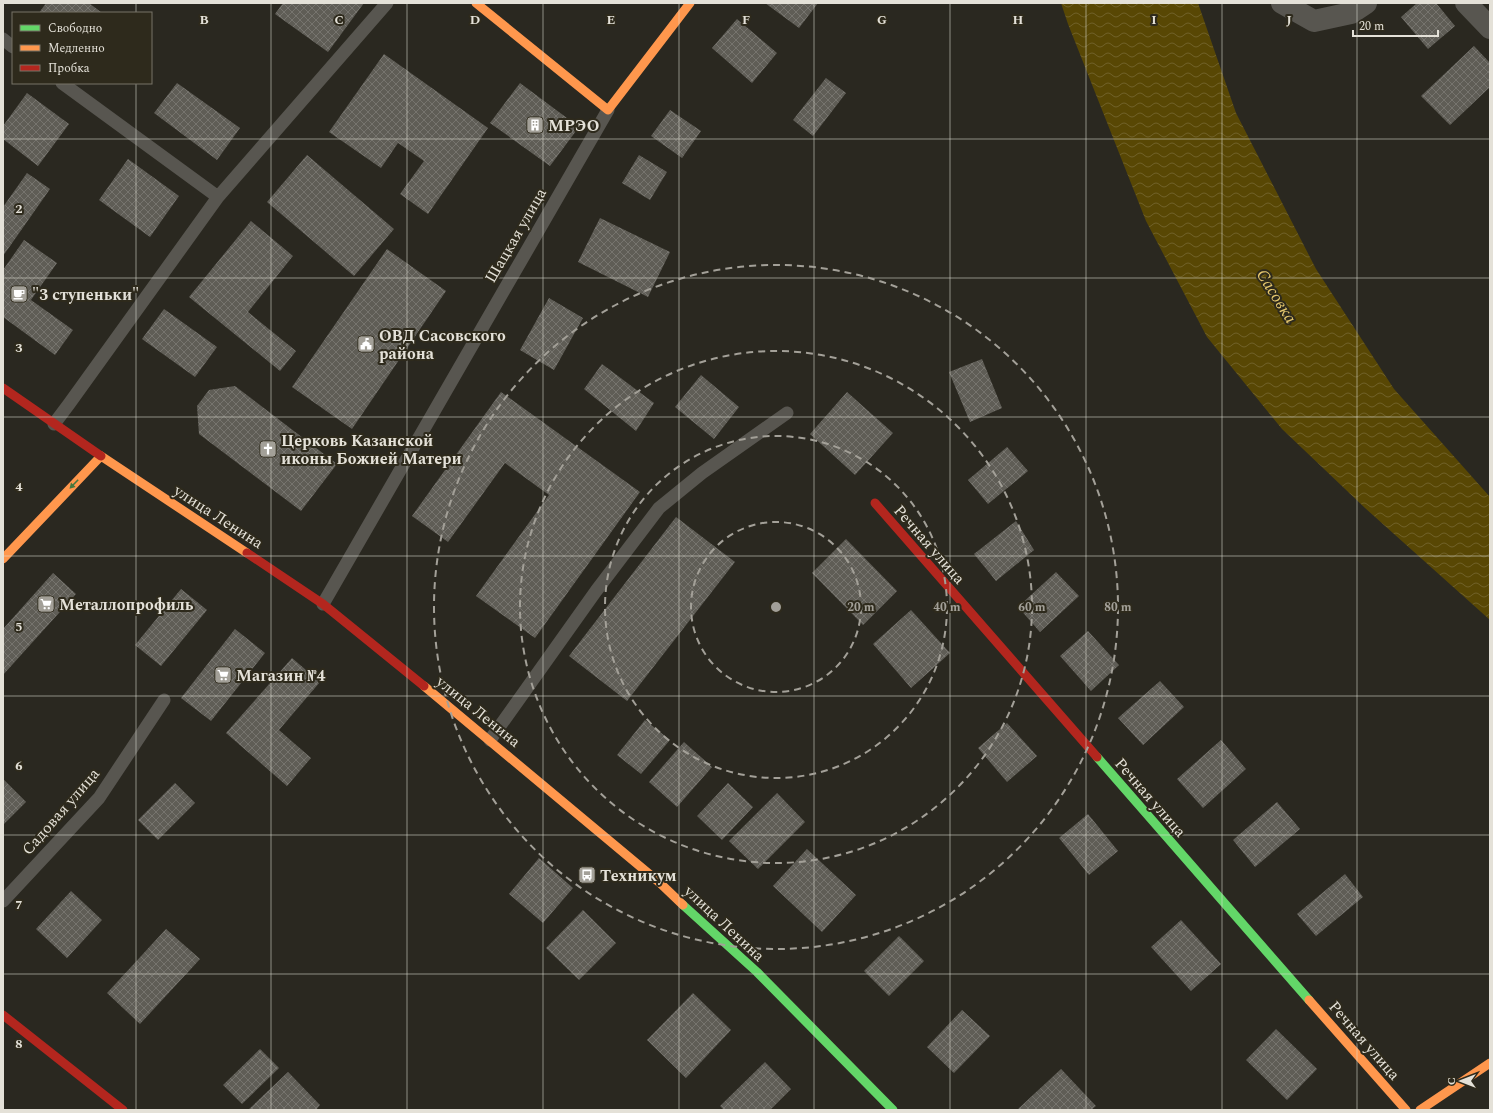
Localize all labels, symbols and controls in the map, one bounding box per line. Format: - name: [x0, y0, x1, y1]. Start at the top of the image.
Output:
- text: B: [199, 10, 209, 30]
- text: C: [334, 10, 344, 30]
- text: D: [470, 10, 480, 30]
- text: E: [607, 10, 616, 30]
- text: F: [742, 10, 750, 30]
- text: G: [877, 10, 887, 30]
- text: H: [1013, 10, 1024, 30]
- text: I: [1151, 10, 1157, 30]
- text: J: [1286, 10, 1292, 30]
- legend: [12, 12, 152, 84]
- scale bar: [1353, 12, 1438, 38]
- text: 20 m: [1359, 17, 1384, 36]
- text: Свободно: [48, 19, 102, 38]
- text: Медленно: [48, 39, 105, 58]
- text: Пробка: [48, 59, 90, 78]
- place label: МРЭО: [548, 114, 599, 138]
- building icon: МРЭО: [525, 115, 545, 135]
- street label: Шацкая улица: [479, 183, 553, 288]
- text: 2: [15, 199, 23, 219]
- water label: Сасовка: [1249, 264, 1303, 329]
- place label: "3 ступеньки": [32, 283, 139, 307]
- cafe icon: "3 ступеньки": [9, 284, 29, 304]
- place label: ОВД Сасовского района: [379, 324, 506, 366]
- public building icon: ОВД Сасовского района: [356, 334, 376, 354]
- text: 3: [15, 338, 23, 358]
- place label: Церковь Казанской иконы Божией Матери: [281, 429, 462, 471]
- church icon: Церковь Казанской иконы Божией Матери: [258, 439, 278, 459]
- text: 4: [15, 477, 23, 497]
- street label: улица Ленина: [168, 478, 268, 555]
- one-way arrow: [69, 479, 79, 489]
- street label: Речная улица: [888, 499, 971, 590]
- place label: Металлопрофиль: [59, 593, 194, 617]
- supermarket icon: Металлопрофиль: [36, 594, 56, 614]
- text: 20 m: [847, 598, 875, 617]
- text: 40 m: [933, 598, 961, 617]
- text: 60 m: [1018, 598, 1046, 617]
- text: 80 m: [1104, 598, 1132, 617]
- centre of rings: [769, 600, 783, 614]
- text: 5: [15, 617, 23, 637]
- place label: Магазин №4: [236, 664, 325, 688]
- supermarket icon: Магазин №4: [213, 665, 233, 685]
- street label: улица Ленина: [430, 669, 526, 754]
- street label: Речная улица: [1109, 752, 1192, 843]
- text: 6: [15, 756, 23, 776]
- street label: Садовая улица: [16, 763, 106, 861]
- place label: Техникум: [600, 864, 677, 888]
- bus stop icon: Техникум: [577, 865, 597, 885]
- street label: улица Ленина: [678, 879, 770, 968]
- text: 7: [15, 895, 23, 915]
- street label: Речная улица: [1323, 995, 1406, 1086]
- text: 8: [15, 1034, 23, 1054]
- north arrow: [1441, 1061, 1481, 1101]
- text: С: [1443, 1077, 1460, 1085]

